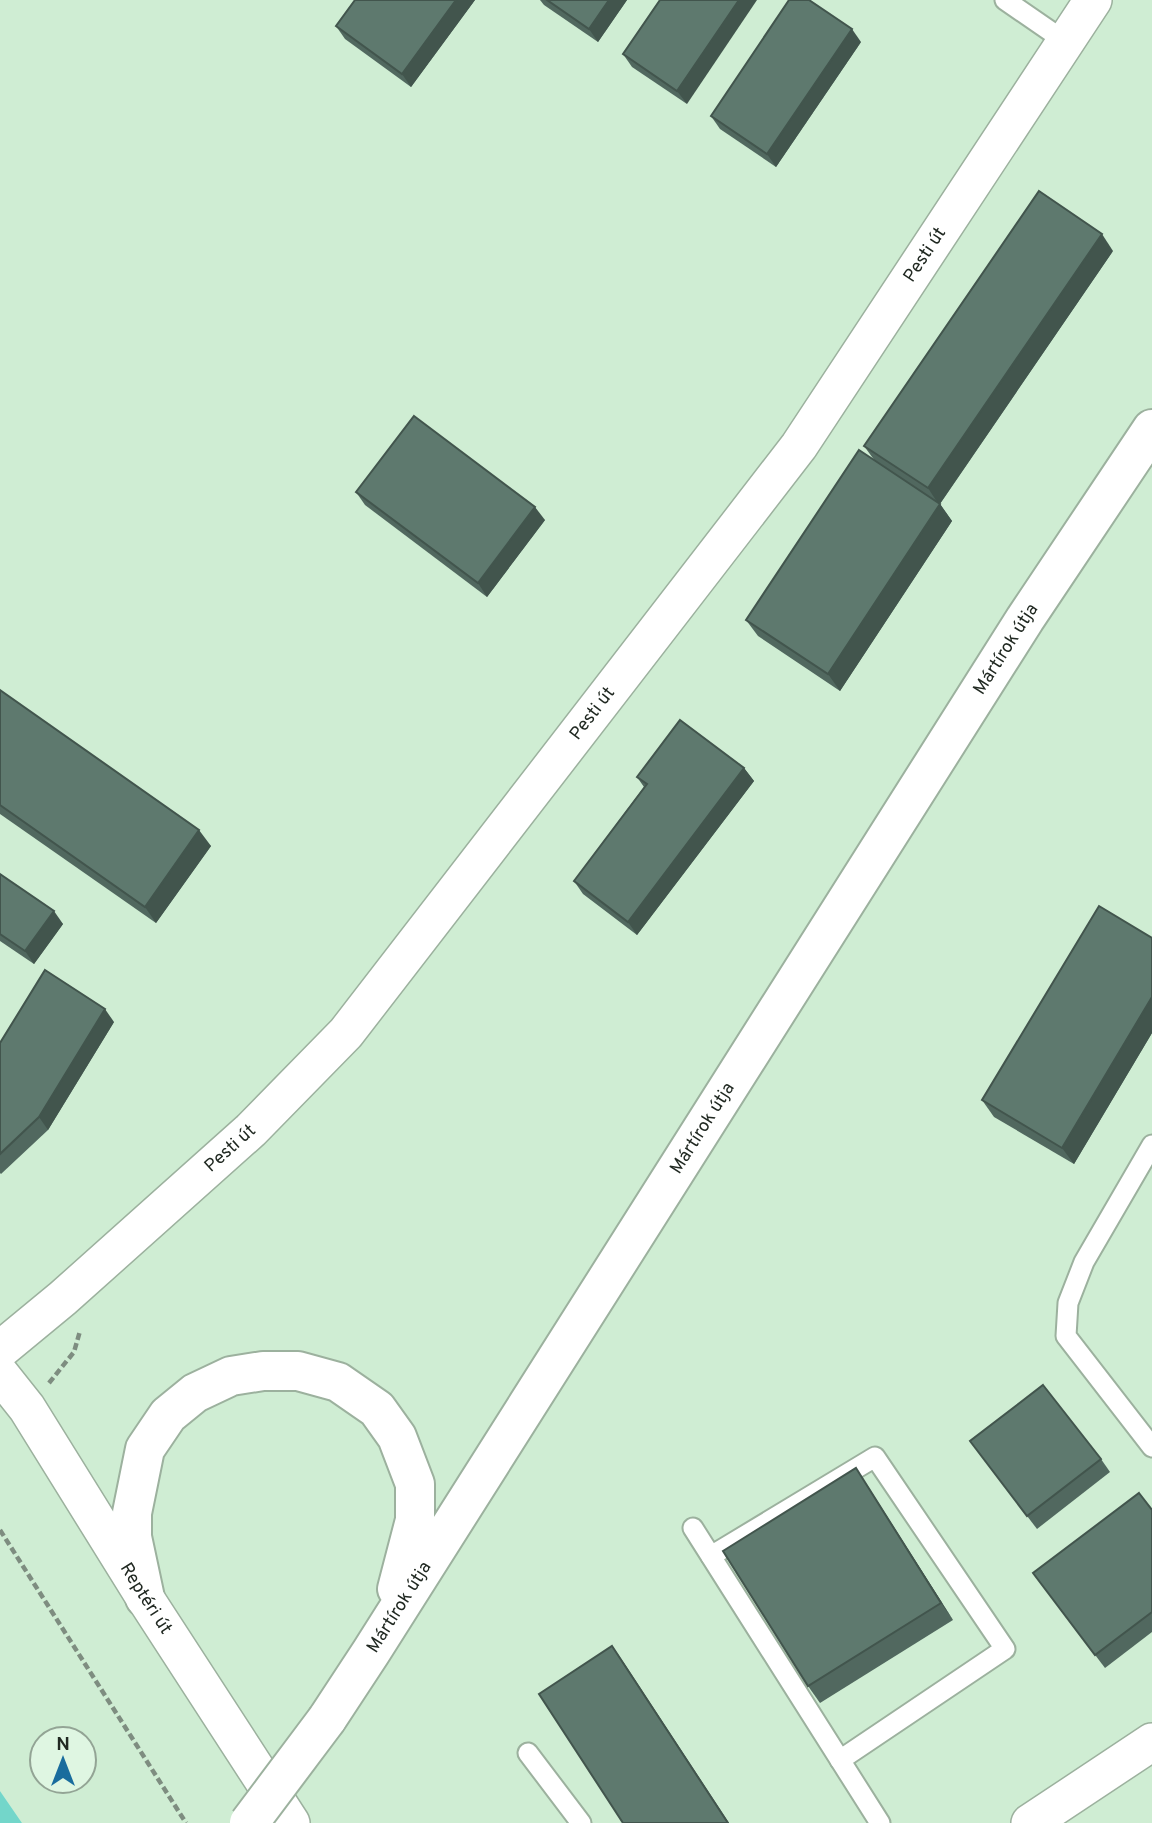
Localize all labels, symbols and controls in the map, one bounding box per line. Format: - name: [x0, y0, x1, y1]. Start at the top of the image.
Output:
- street label: Pesti út: [899, 223, 952, 287]
- street label: Mártírok útja: [968, 599, 1044, 699]
- street label: Pesti út: [565, 682, 620, 745]
- street label: Mártírok útja: [665, 1078, 740, 1178]
- street label: Pesti út: [200, 1120, 261, 1178]
- street label: Mártírok útja: [362, 1557, 437, 1657]
- street label: Reptéri út: [115, 1559, 177, 1639]
- north arrow: [28, 1725, 98, 1795]
- text: N: [56, 1733, 70, 1757]

